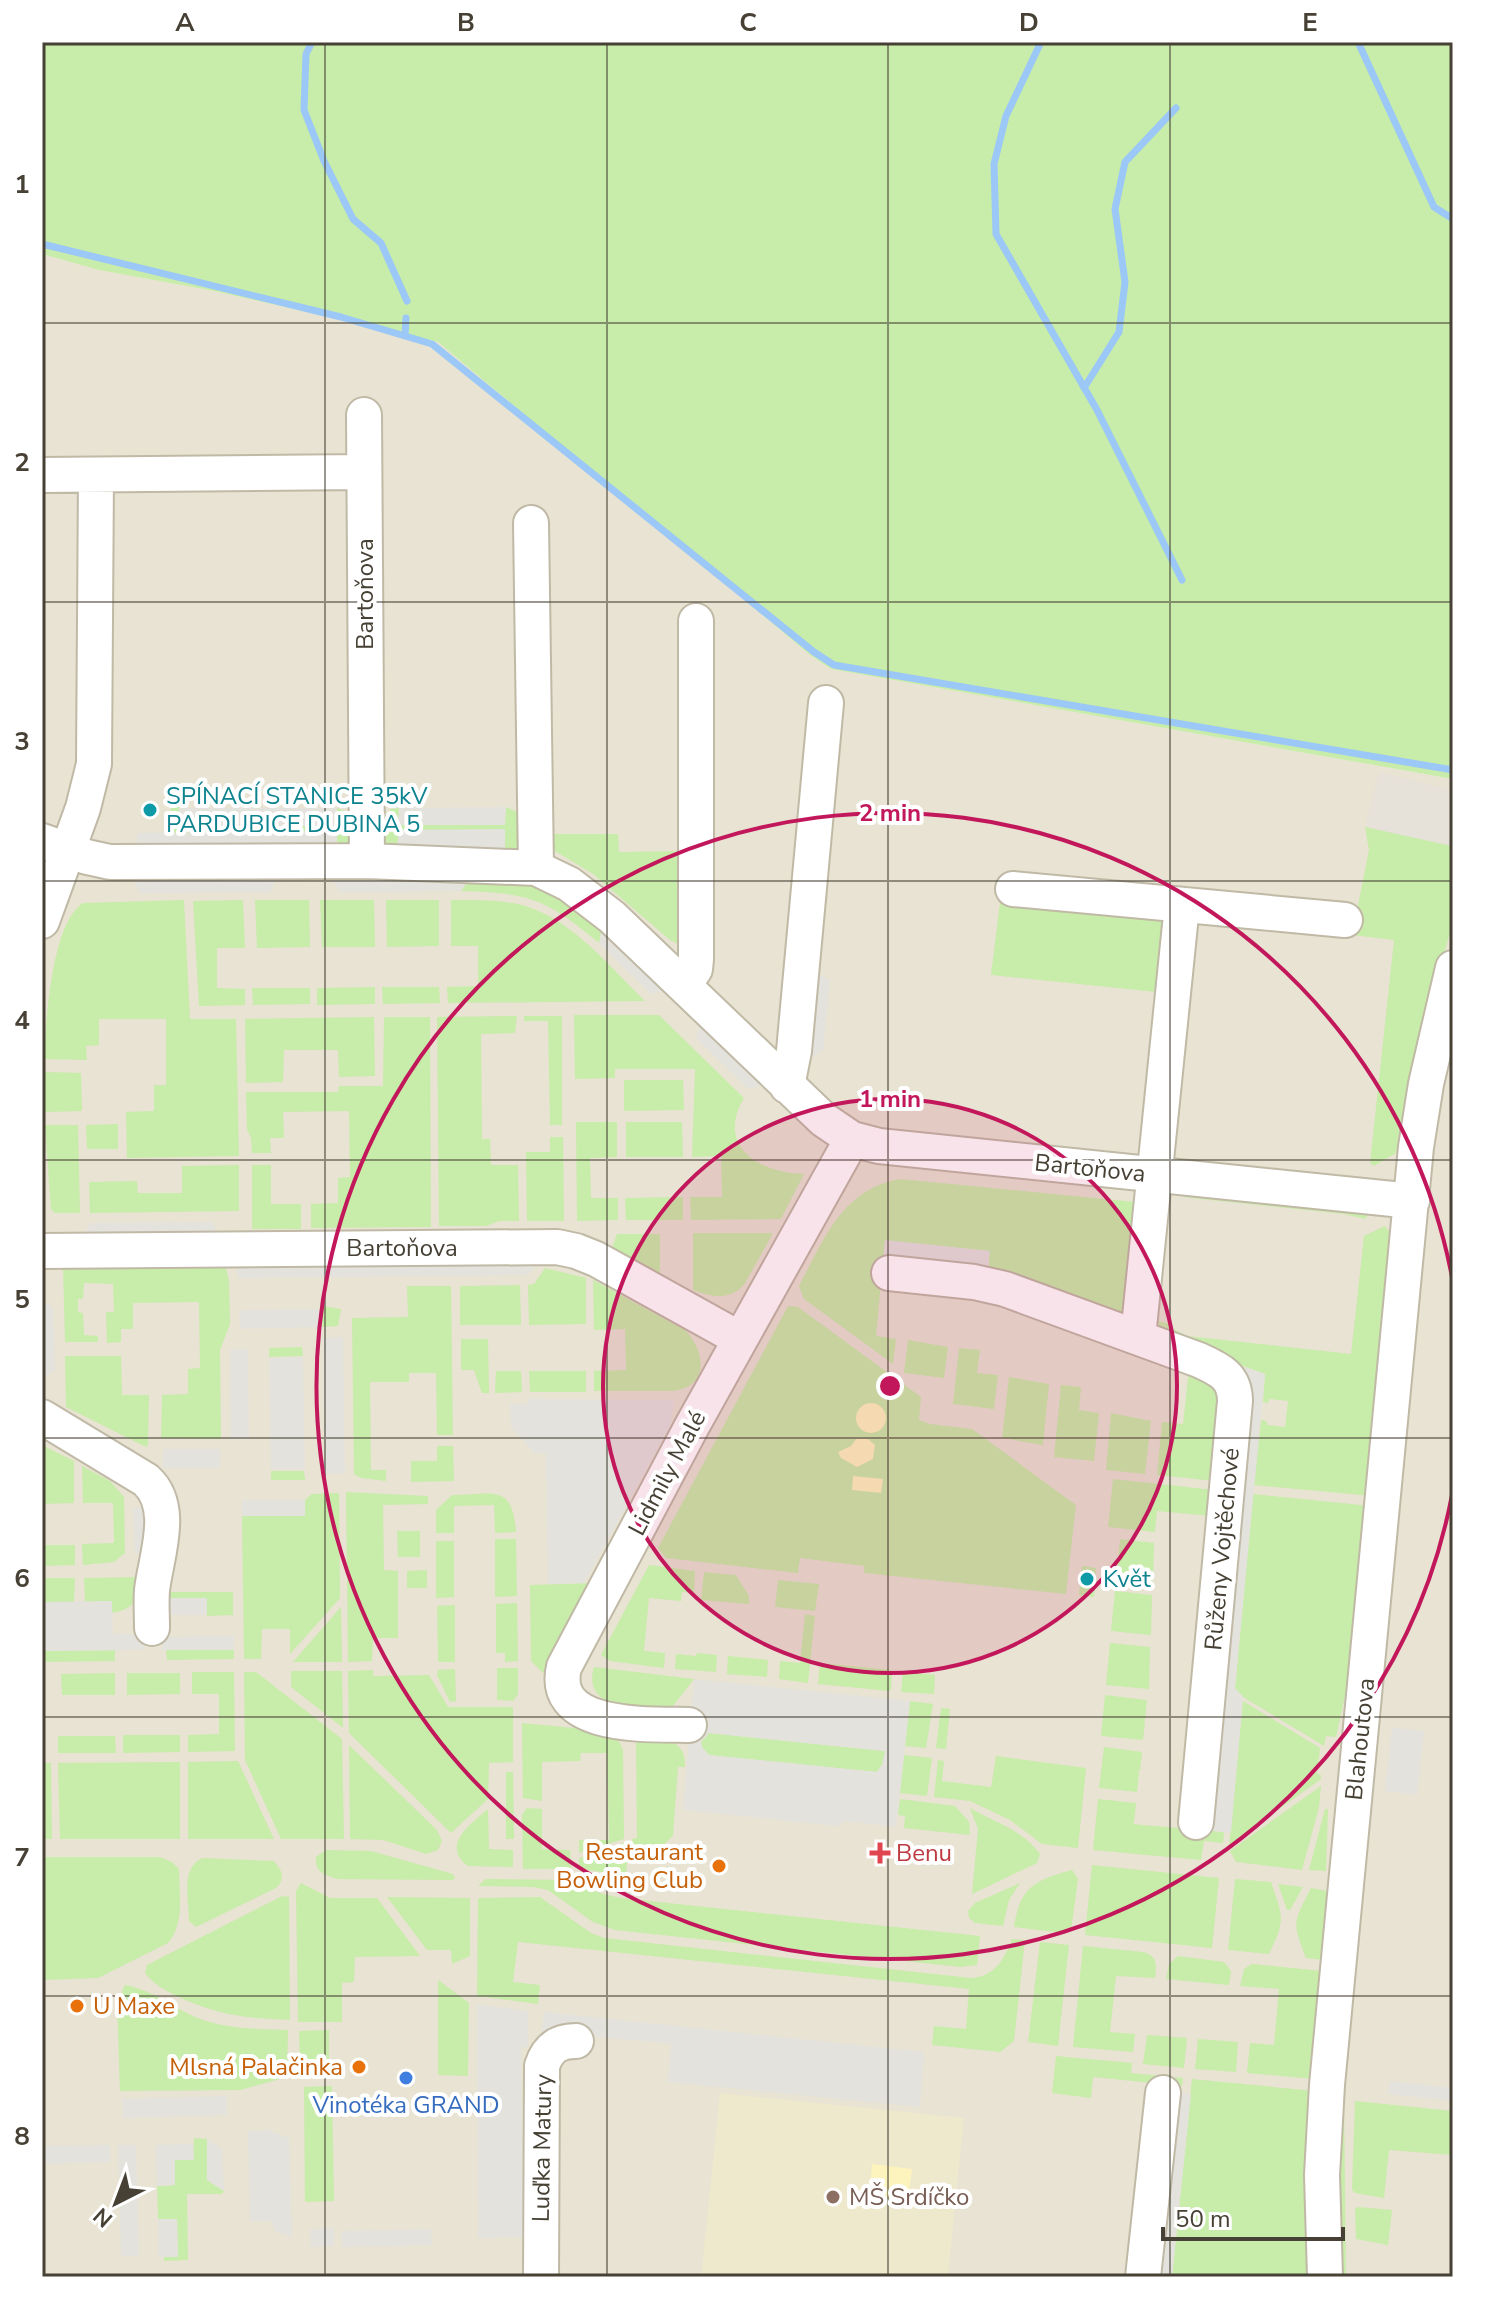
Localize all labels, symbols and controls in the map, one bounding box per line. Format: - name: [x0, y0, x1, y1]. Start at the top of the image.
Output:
- text: A: [175, 5, 195, 40]
- text: B: [457, 5, 475, 40]
- text: C: [739, 5, 757, 40]
- text: D: [1019, 5, 1039, 40]
- text: E: [1302, 5, 1318, 40]
- text: 1: [14, 167, 30, 202]
- text: 2: [14, 445, 30, 480]
- street label: Bartoňova: [349, 538, 381, 650]
- text: 3: [14, 724, 30, 759]
- place label: SPÍNACÍ STANICE 35kV PARDUBICE DUBINA 5: [166, 780, 428, 840]
- text: 2 min: [859, 797, 921, 829]
- marker: SPÍNACÍ STANICE 35kV PARDUBICE DUBINA 5: [141, 801, 159, 819]
- text: 4: [14, 1003, 30, 1038]
- text: 1 min: [859, 1083, 921, 1115]
- street label: Bartoňova: [1033, 1146, 1147, 1190]
- street label: Bartoňova: [346, 1232, 458, 1264]
- text: 5: [14, 1282, 30, 1317]
- centre of rings: [876, 1372, 904, 1400]
- street label: Lidmily Malé: [621, 1405, 713, 1541]
- street label: Růženy Vojtěchové: [1197, 1446, 1247, 1652]
- text: 6: [14, 1561, 30, 1596]
- place label: Květ: [1103, 1563, 1151, 1595]
- marker: Květ: [1078, 1570, 1096, 1588]
- street label: Blahoutova: [1338, 1676, 1382, 1802]
- place label: Restaurant Bowling Club: [556, 1836, 704, 1896]
- place label: Benu: [896, 1837, 952, 1869]
- text: 7: [14, 1840, 30, 1875]
- marker: Benu: [871, 1844, 889, 1862]
- marker: Restaurant Bowling Club: [710, 1857, 728, 1875]
- place label: U Maxe: [93, 1990, 175, 2022]
- marker: U Maxe: [68, 1997, 86, 2015]
- place label: Mlsná Palačinka: [169, 2051, 343, 2083]
- marker: Mlsná Palačinka: [350, 2058, 368, 2076]
- marker: Vinotéka GRAND: [397, 2069, 415, 2087]
- street label: Luďka Matury: [525, 2073, 559, 2222]
- place label: Vinotéka GRAND: [311, 2089, 500, 2121]
- text: 8: [14, 2119, 30, 2154]
- north arrow: [76, 2163, 156, 2243]
- place label: MŠ Srdíčko: [849, 2181, 969, 2213]
- marker: MŠ Srdíčko: [824, 2188, 842, 2206]
- scale bar: [1163, 2191, 1343, 2241]
- text: N: [87, 2200, 119, 2234]
- text: 50 m: [1175, 2203, 1231, 2235]

